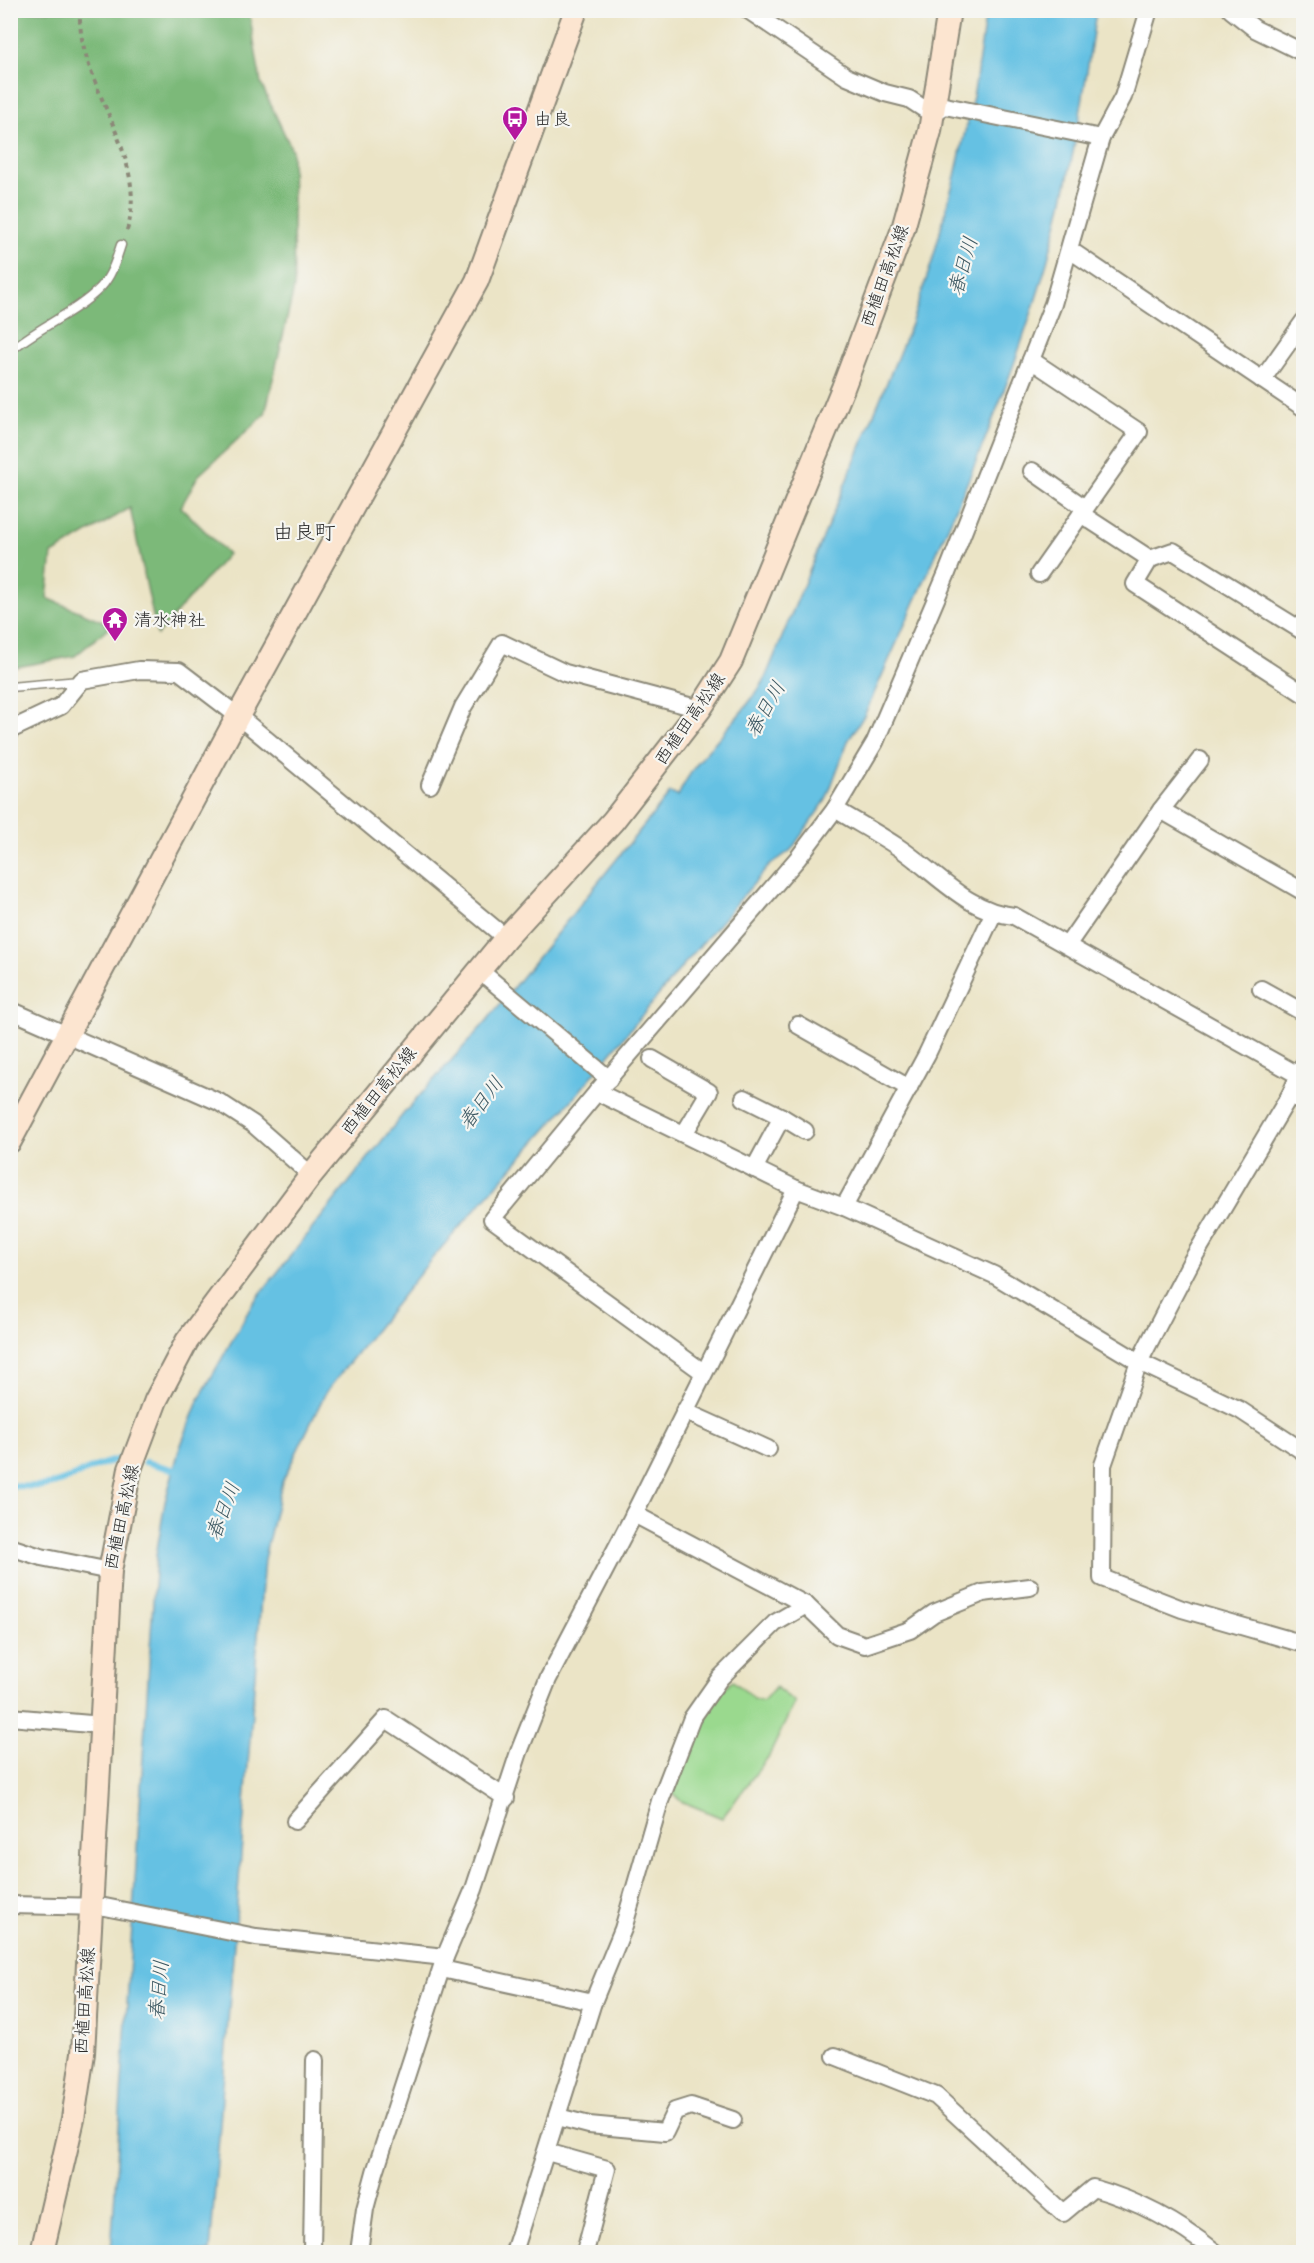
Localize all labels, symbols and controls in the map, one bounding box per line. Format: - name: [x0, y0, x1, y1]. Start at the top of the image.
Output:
- bus stop icon: 由良: [500, 104, 530, 142]
- place label: 由良: [534, 109, 570, 130]
- street label: 西植田高松線: [857, 222, 913, 330]
- water label: 春日川: [944, 234, 982, 298]
- district label: 由良町: [273, 520, 336, 544]
- temple icon: 清水神社: [100, 605, 130, 643]
- place label: 清水神社: [134, 610, 206, 631]
- street label: 西植田高松線: [650, 669, 730, 769]
- water label: 春日川: [740, 677, 790, 741]
- street label: 西植田高松線: [337, 1042, 421, 1140]
- water label: 春日川: [454, 1072, 508, 1134]
- street label: 西植田高松線: [101, 1462, 143, 1572]
- water label: 春日川: [202, 1479, 244, 1543]
- street label: 西植田高松線: [71, 1946, 99, 2056]
- water label: 春日川: [145, 1959, 173, 2021]

